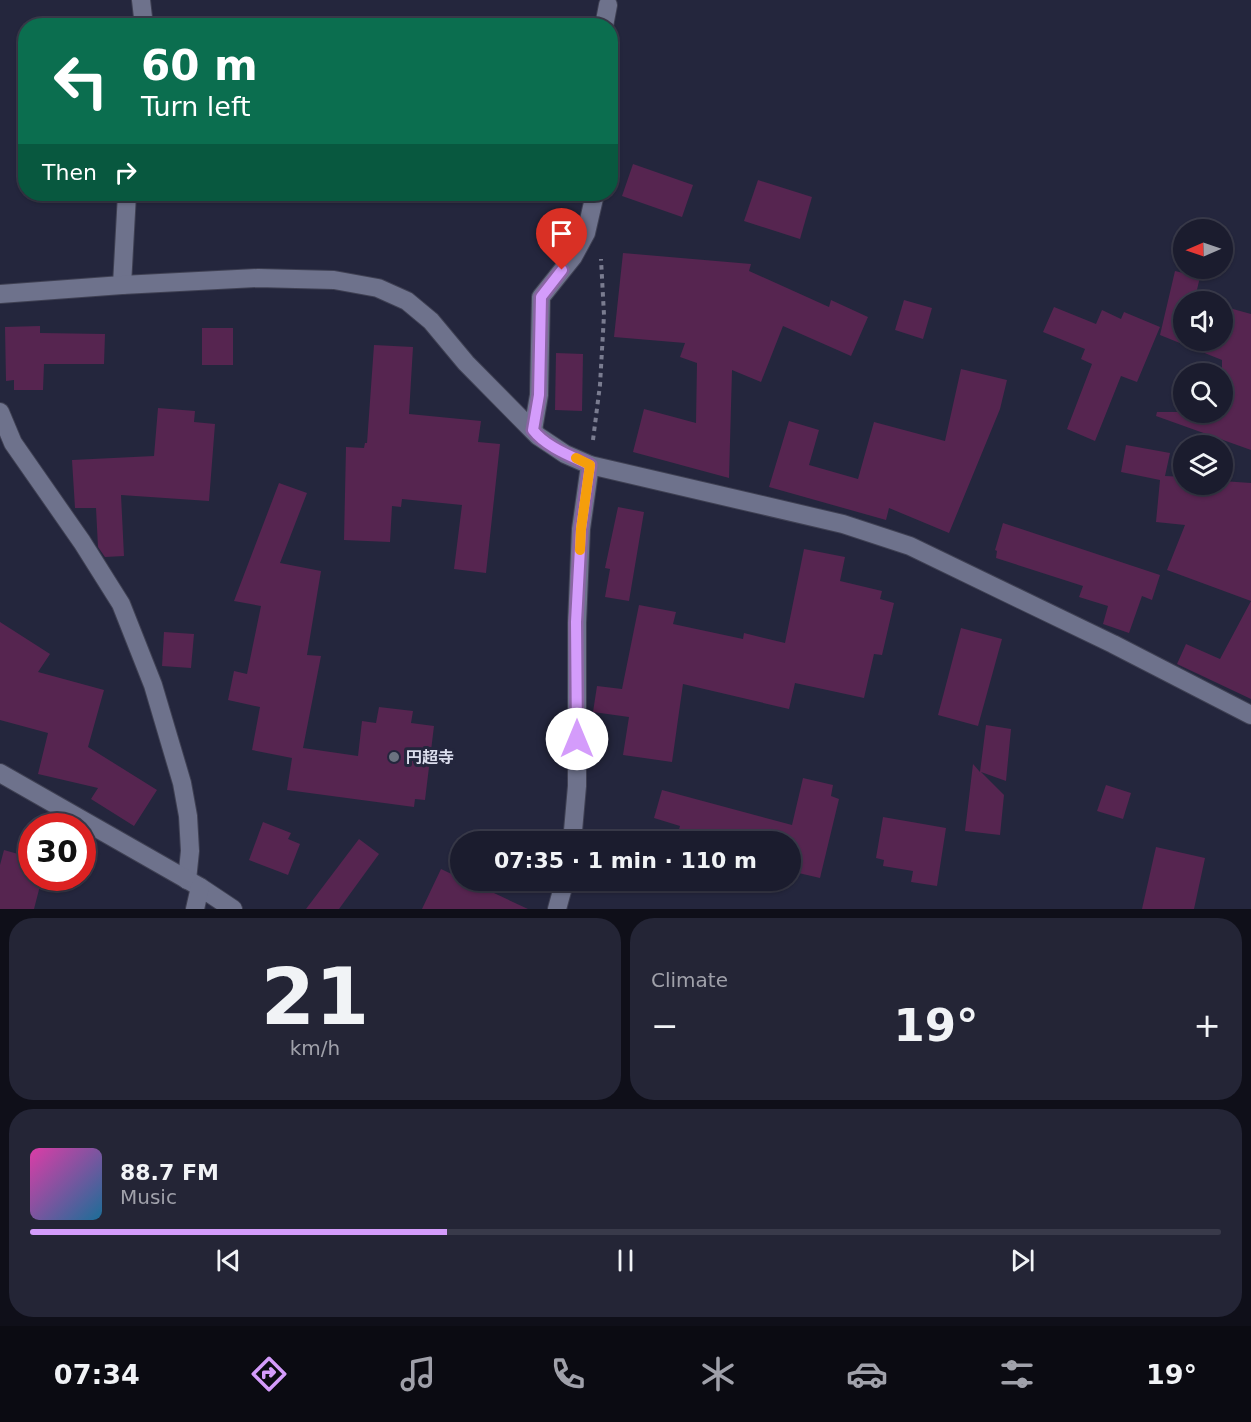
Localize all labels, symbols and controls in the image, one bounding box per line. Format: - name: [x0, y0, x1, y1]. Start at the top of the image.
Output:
- text: 60 m: [141, 41, 258, 90]
- icon: left: [42, 42, 120, 120]
- text: Turn left: [141, 91, 251, 122]
- icon: right: [109, 156, 142, 189]
- text: Then: [42, 160, 97, 185]
- pin: [536, 208, 587, 270]
- icon: arrive: [545, 217, 578, 250]
- north arrow: [1173, 219, 1233, 279]
- map controls: [1173, 219, 1233, 495]
- button: sound: [1173, 291, 1233, 351]
- button: search: [1173, 363, 1233, 423]
- button: layers: [1173, 435, 1233, 495]
- position arrow: [545, 707, 609, 771]
- place label: 円超寺: [406, 748, 454, 767]
- marker: 円超寺: [387, 750, 401, 764]
- speed limit sign: 30: [18, 813, 96, 891]
- text: 07:35 · 1 min · 110 m: [494, 848, 757, 873]
- text: 21: [261, 952, 369, 1042]
- text: Climate: [651, 968, 728, 992]
- text: 19°: [893, 999, 979, 1052]
- text: −: [651, 1006, 679, 1045]
- text: +: [1193, 1006, 1221, 1045]
- text: km/h: [290, 1036, 340, 1060]
- text: 88.7 FM: [120, 1160, 219, 1185]
- text: Music: [120, 1185, 177, 1209]
- icon: previous: [212, 1244, 245, 1277]
- icon: pause: [609, 1244, 642, 1277]
- icon: next: [1006, 1244, 1039, 1277]
- icon: directions: [248, 1353, 290, 1395]
- icon: music: [397, 1353, 439, 1395]
- icon: phone: [547, 1353, 589, 1395]
- icon: climate: [697, 1353, 739, 1395]
- icon: car: [846, 1353, 888, 1395]
- icon: filters: [996, 1353, 1038, 1395]
- text: 07:34: [54, 1359, 140, 1390]
- text: 19°: [1146, 1359, 1197, 1390]

